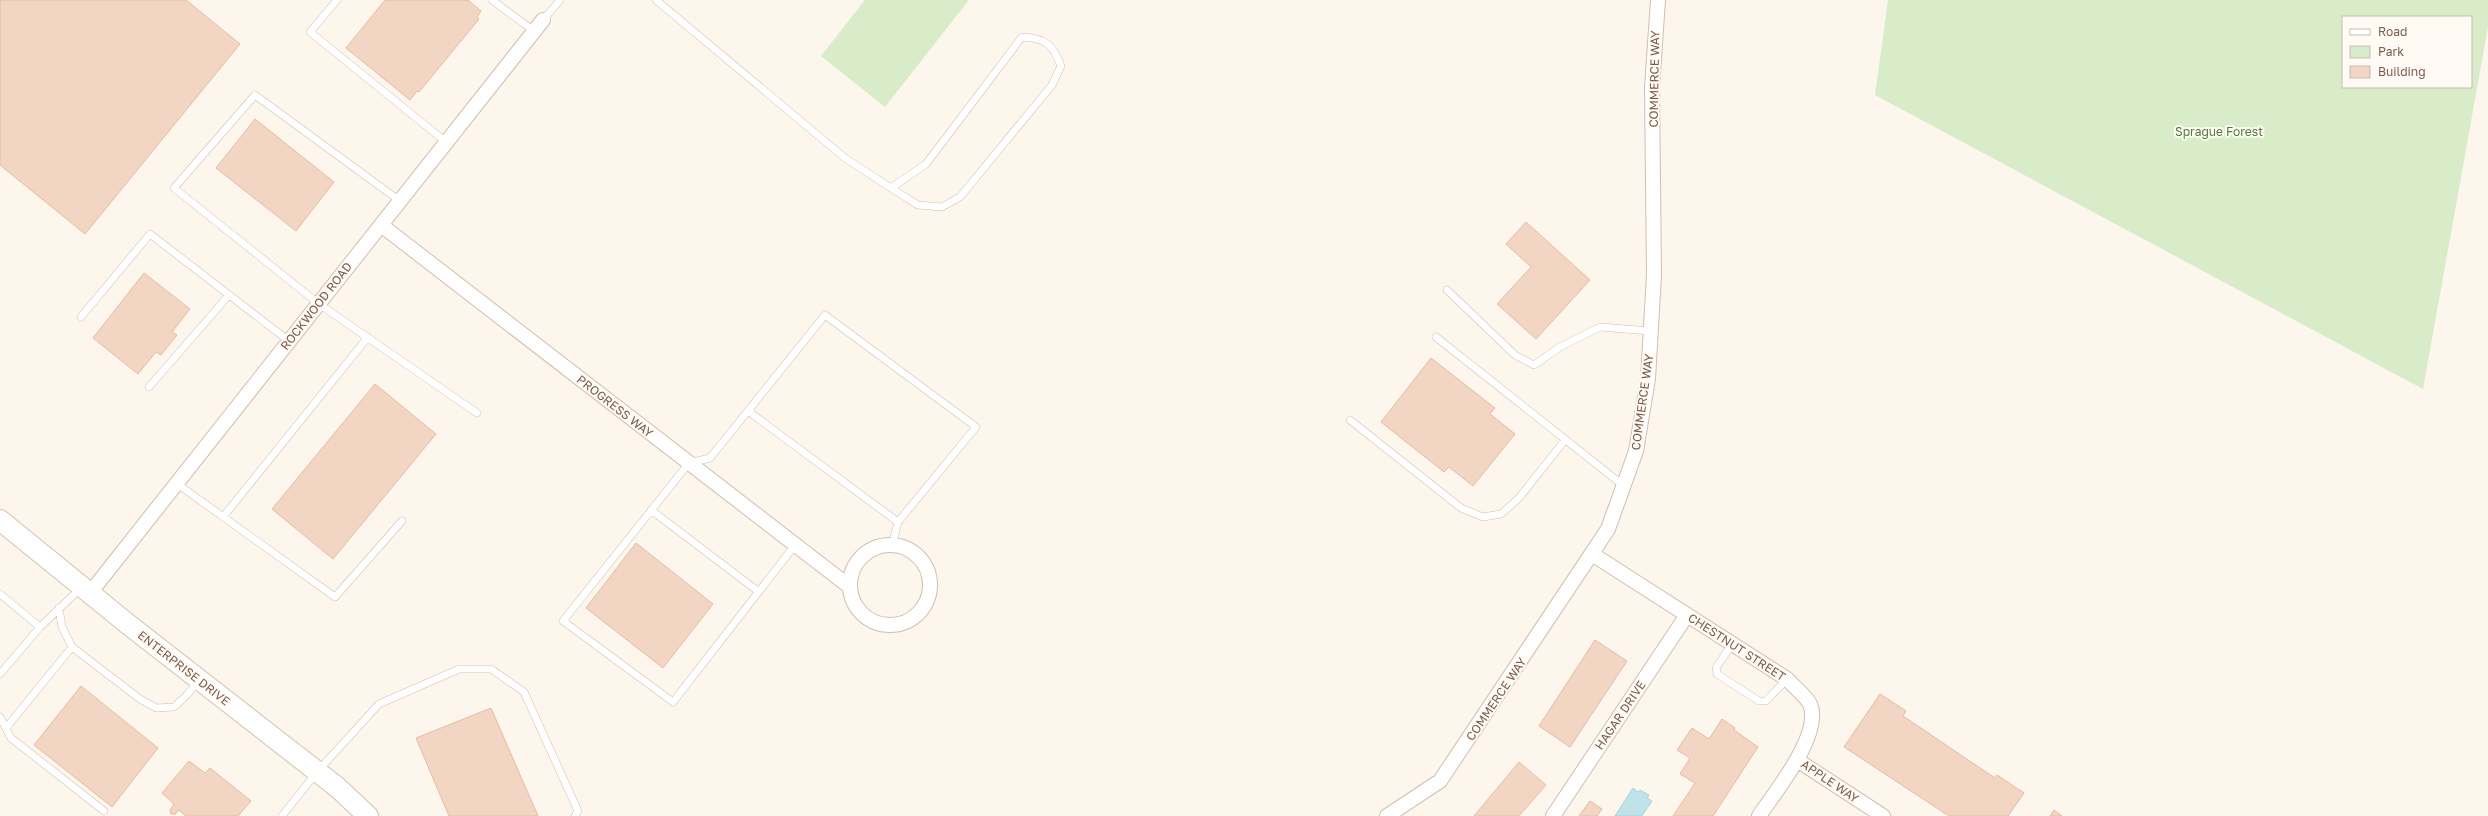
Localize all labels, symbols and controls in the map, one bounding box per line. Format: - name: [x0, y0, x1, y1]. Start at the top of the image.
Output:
- legend: [2342, 16, 2472, 88]
- text: Road: [2378, 24, 2407, 39]
- street label: COMMERCE WAY: [1646, 30, 1662, 128]
- text: Park: [2378, 44, 2404, 59]
- text: Building: [2378, 64, 2426, 79]
- park label: Sprague Forest: [2175, 124, 2263, 139]
- street label: ROCKWOOD ROAD: [277, 259, 355, 353]
- street label: COMMERCE WAY: [1628, 353, 1656, 451]
- street label: PROGRESS WAY: [574, 372, 656, 441]
- street label: CHESTNUT STREET: [1685, 610, 1789, 684]
- street label: ENTERPRISE DRIVE: [135, 627, 233, 709]
- street label: COMMERCE WAY: [1463, 654, 1530, 743]
- street label: HAGAR DRIVE: [1591, 678, 1649, 752]
- street label: APPLE WAY: [1798, 756, 1862, 806]

